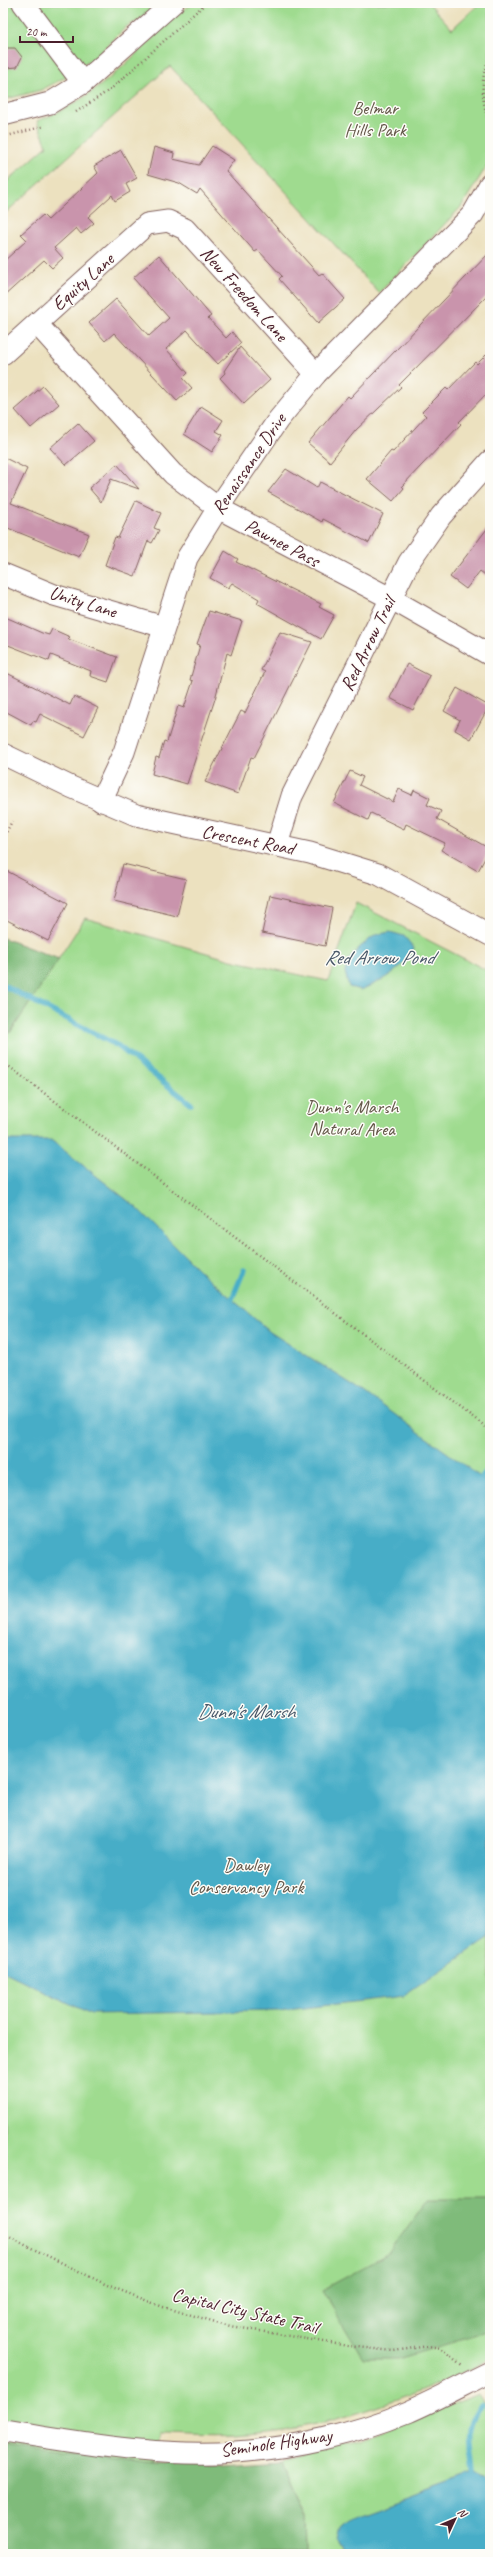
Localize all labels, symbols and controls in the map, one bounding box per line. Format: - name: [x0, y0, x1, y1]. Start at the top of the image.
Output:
- scale bar: [20, 18, 73, 44]
- text: 20 m: [26, 24, 48, 40]
- park label: Belmar Hills Park: [344, 96, 407, 142]
- street label: New Freedom Lane: [195, 241, 294, 348]
- street label: Equity Lane: [47, 247, 120, 316]
- street label: Renaissance Drive: [206, 407, 293, 519]
- street label: Pawnee Pass: [241, 513, 326, 574]
- street label: Unity Lane: [46, 580, 121, 624]
- street label: Red Arrow Trail: [335, 590, 403, 695]
- street label: Crescent Road: [200, 819, 299, 861]
- water label: Red Arrow Pond: [324, 945, 440, 970]
- park label: Dunn's Marsh Natural Area: [306, 1095, 399, 1141]
- water label: Dunn's Marsh: [197, 1699, 296, 1724]
- park label: Dawley Conservancy Park: [189, 1853, 305, 1899]
- street label: Capital City State Trail: [170, 2283, 324, 2340]
- street label: Seminole Highway: [219, 2423, 335, 2463]
- north arrow: [435, 2499, 475, 2539]
- text: N: [455, 2505, 471, 2521]

